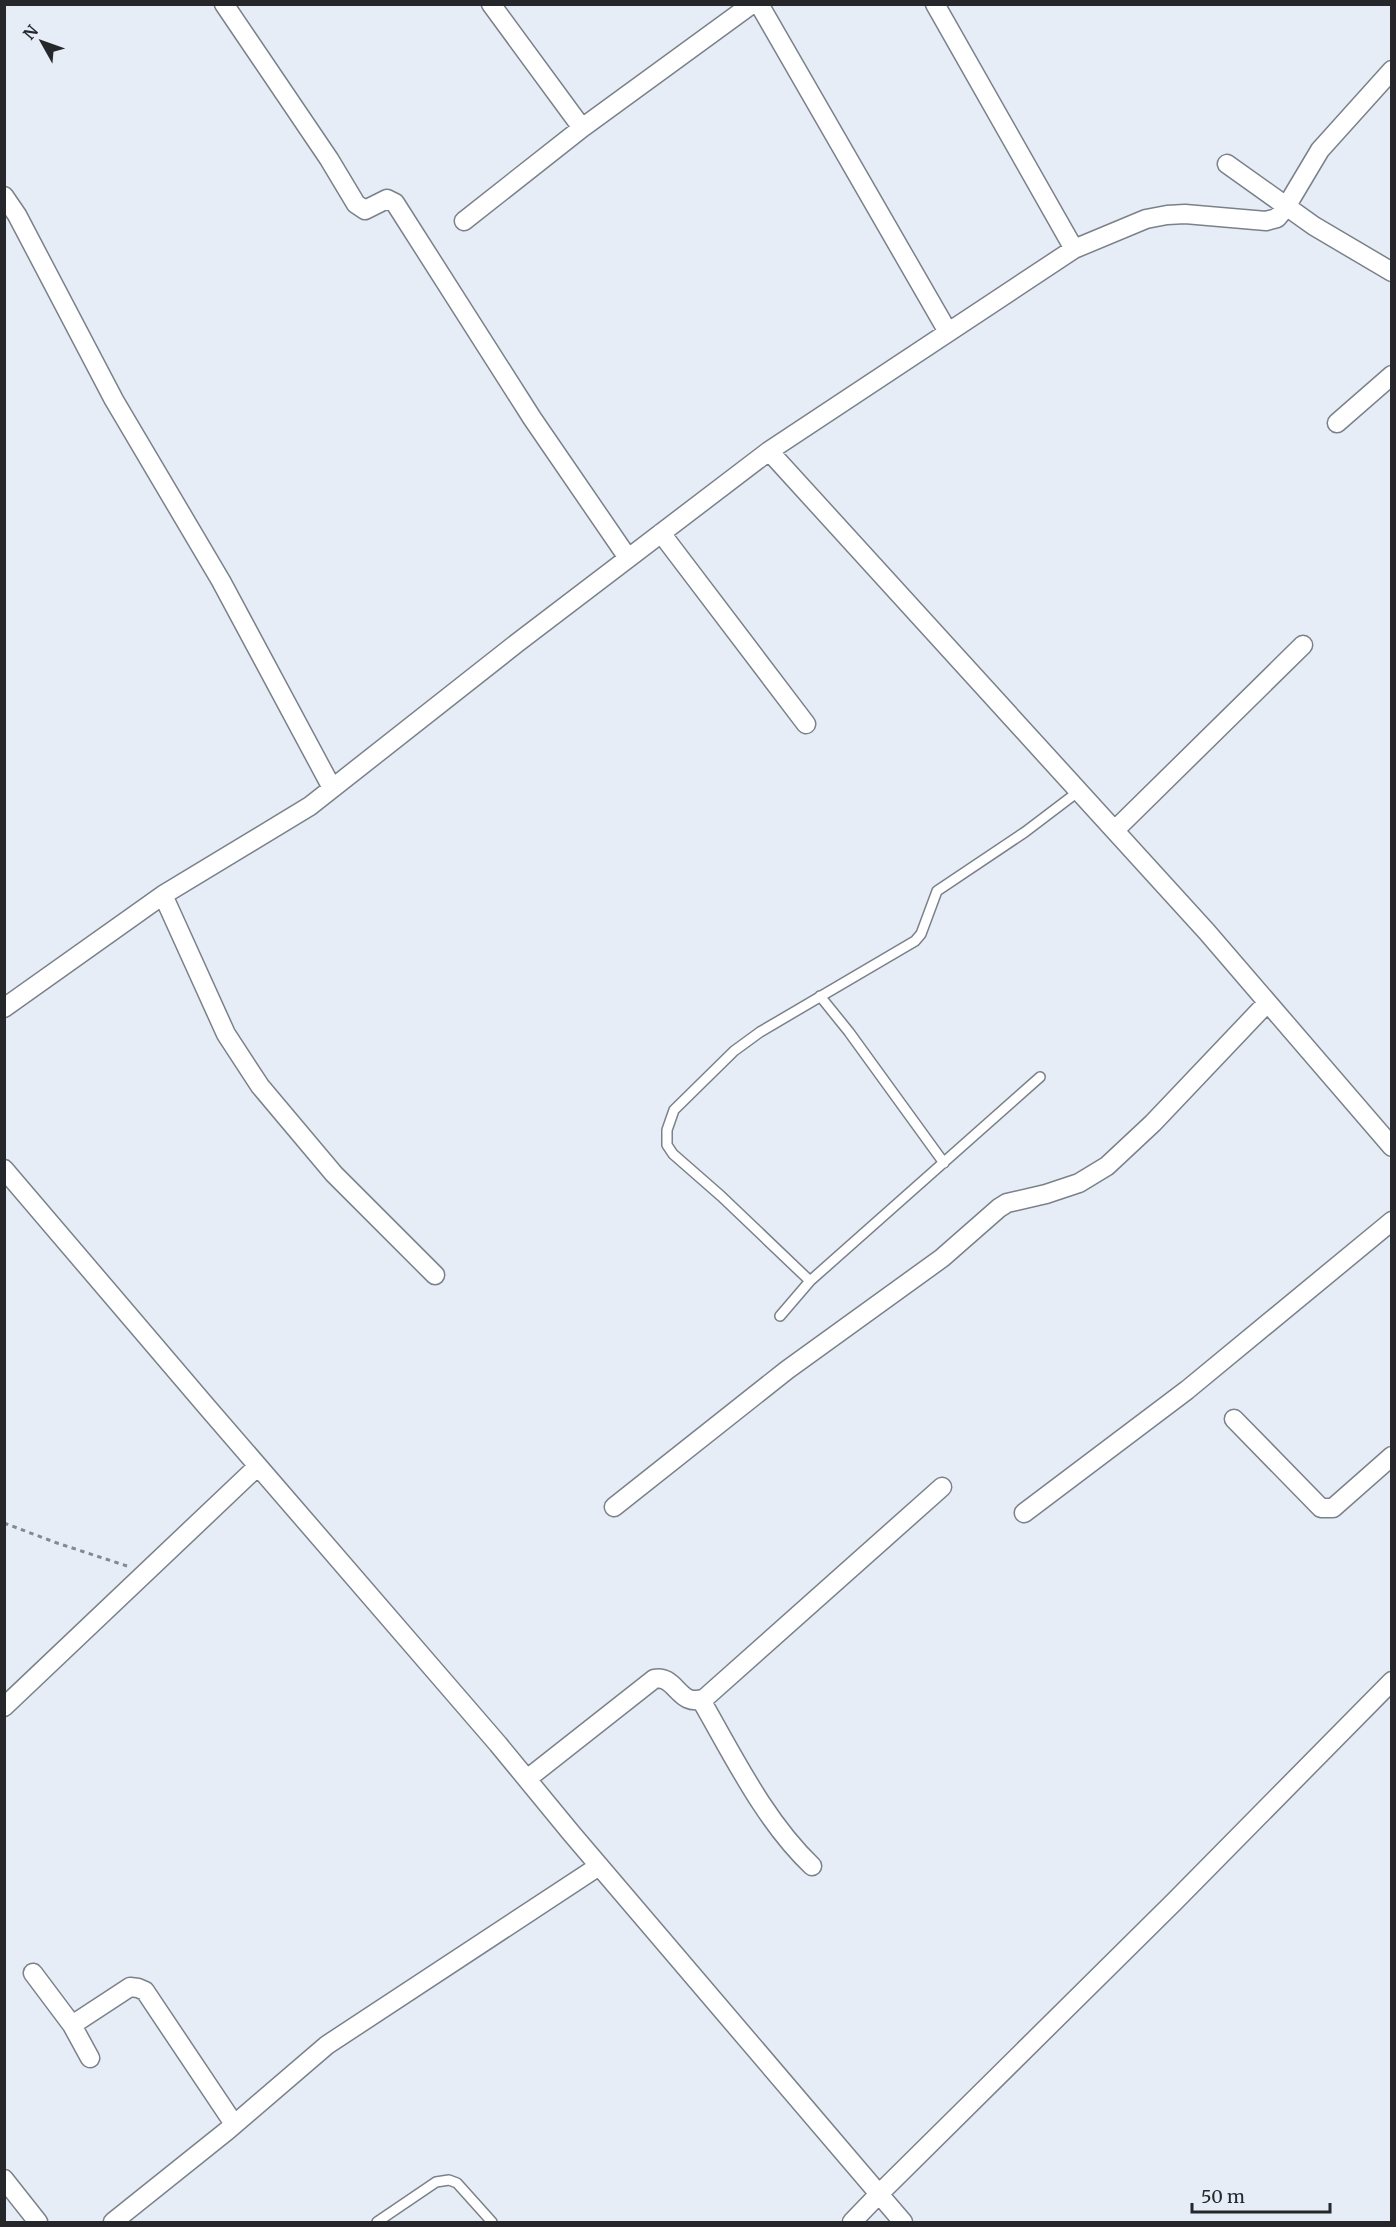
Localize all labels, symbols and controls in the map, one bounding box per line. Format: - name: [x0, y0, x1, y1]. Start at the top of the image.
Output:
- north arrow: [12, 12, 72, 72]
- text: N: [19, 21, 42, 44]
- scale bar: [1192, 2176, 1330, 2214]
- text: 50 m: [1201, 2185, 1245, 2208]

